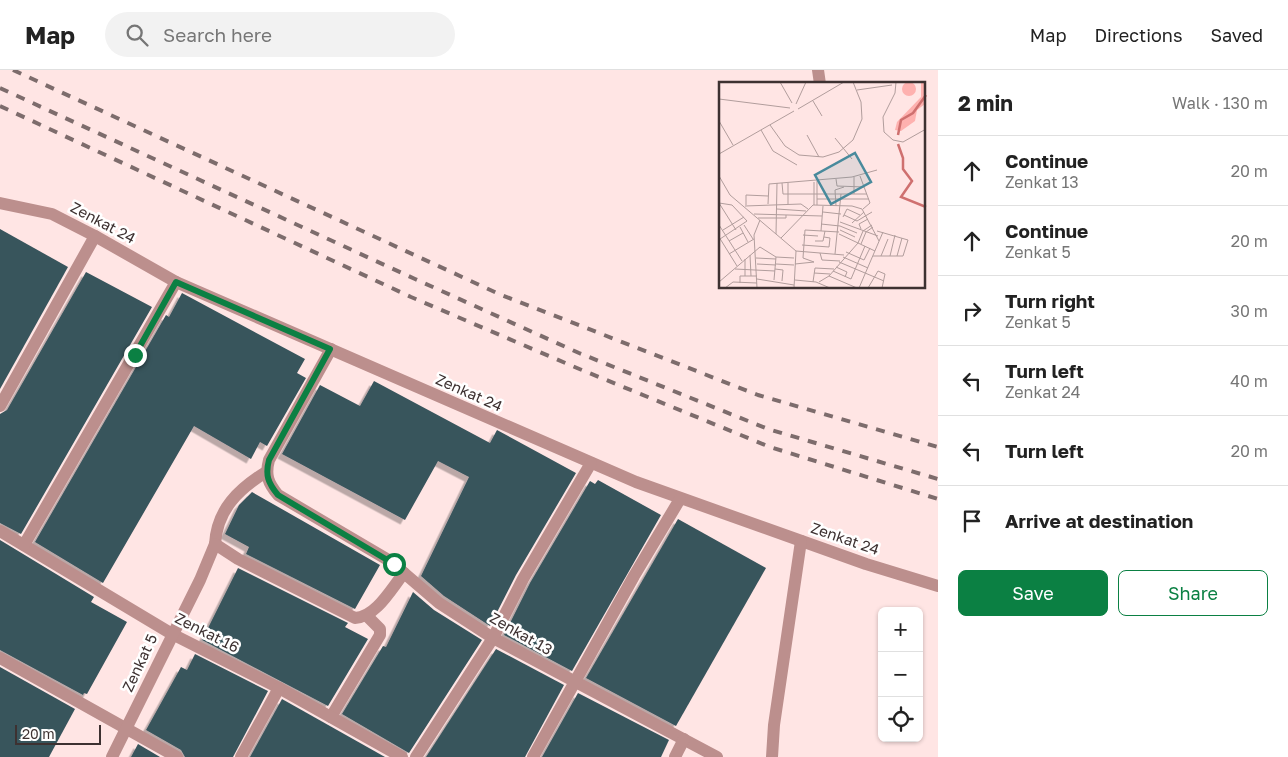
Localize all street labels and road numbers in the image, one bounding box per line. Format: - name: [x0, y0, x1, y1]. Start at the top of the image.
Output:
- street label: Zenkat 24: [68, 198, 139, 247]
- street label: Zenkat 24: [433, 369, 505, 415]
- street label: Zenkat 24: [809, 518, 882, 558]
- street label: Zenkat 16: [172, 608, 242, 656]
- street label: Zenkat 13: [487, 608, 556, 658]
- street label: Zenkat 5: [118, 631, 160, 694]

